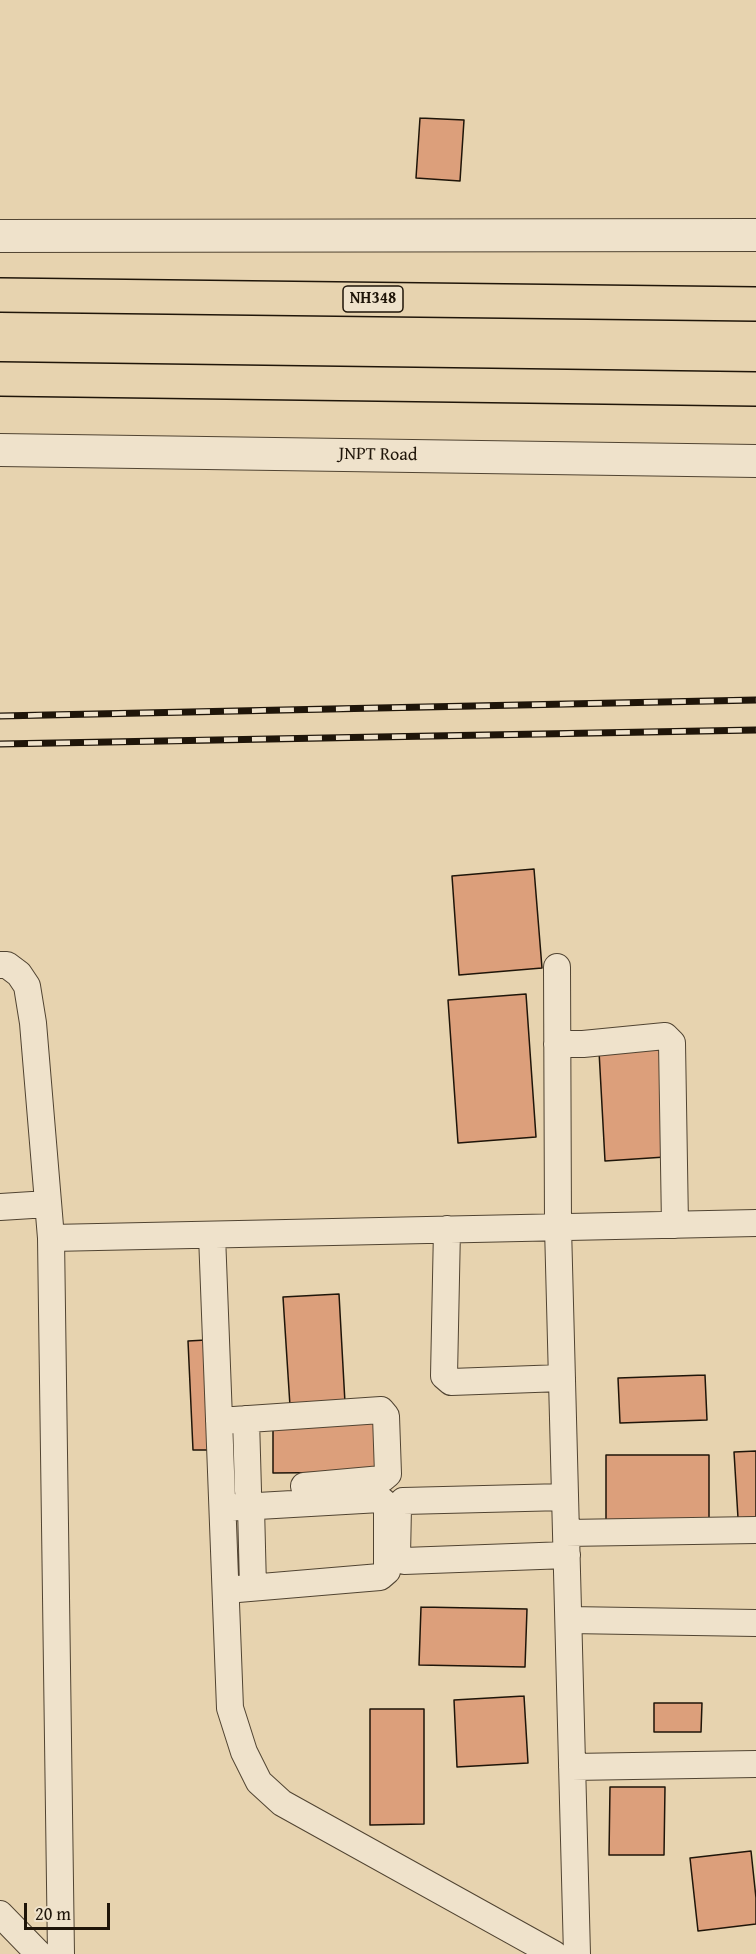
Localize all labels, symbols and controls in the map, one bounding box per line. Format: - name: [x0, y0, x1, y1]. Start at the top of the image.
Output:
- road number: NH348: [343, 286, 403, 312]
- street label: JNPT Road: [338, 444, 418, 466]
- scale bar: [27, 1891, 112, 1929]
- text: 20 m: [35, 1900, 71, 1927]

